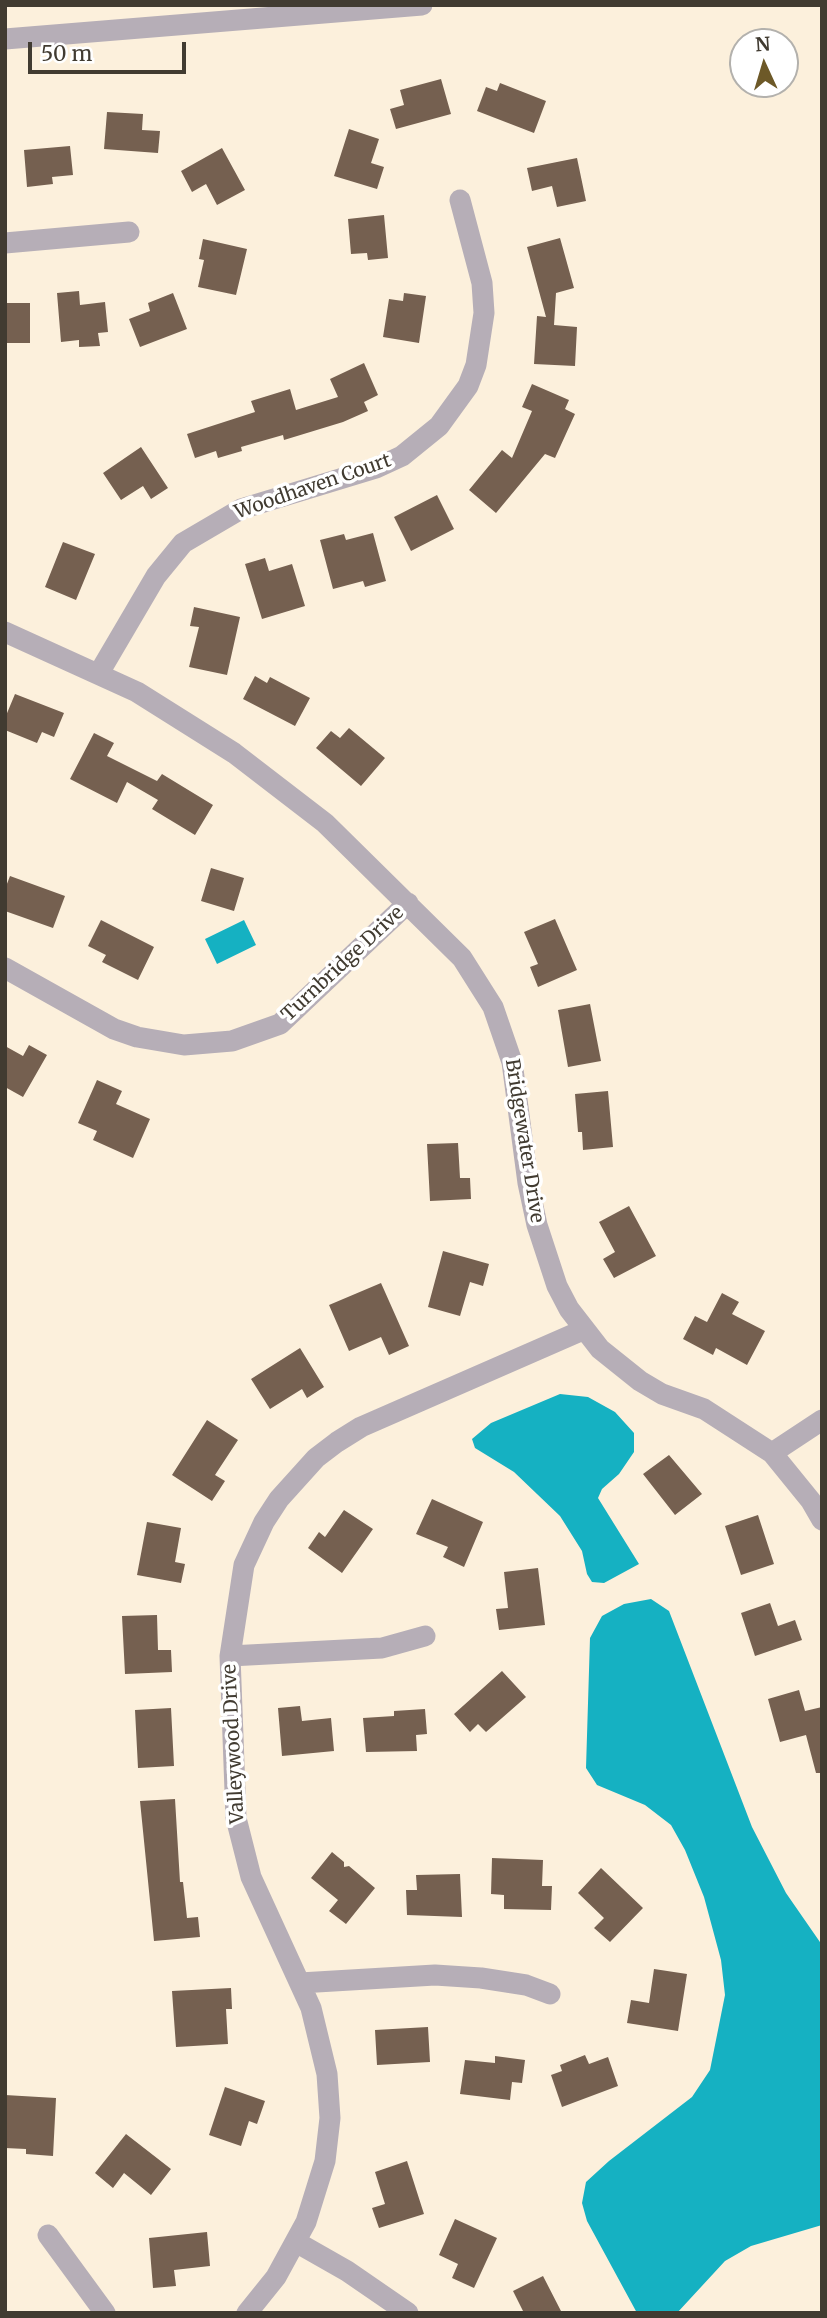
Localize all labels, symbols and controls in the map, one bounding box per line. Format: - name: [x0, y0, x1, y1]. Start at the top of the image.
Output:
- scale bar: [32, 28, 189, 72]
- north arrow: [729, 28, 799, 98]
- text: N: [754, 32, 771, 57]
- text: 50 m: [41, 40, 92, 67]
- street label: Woodhaven Court: [232, 450, 394, 524]
- street label: Turnbridge Drive: [277, 902, 409, 1026]
- street label: Bridgewater Drive: [500, 1057, 548, 1225]
- street label: Valleywood Drive: [218, 1664, 250, 1824]

